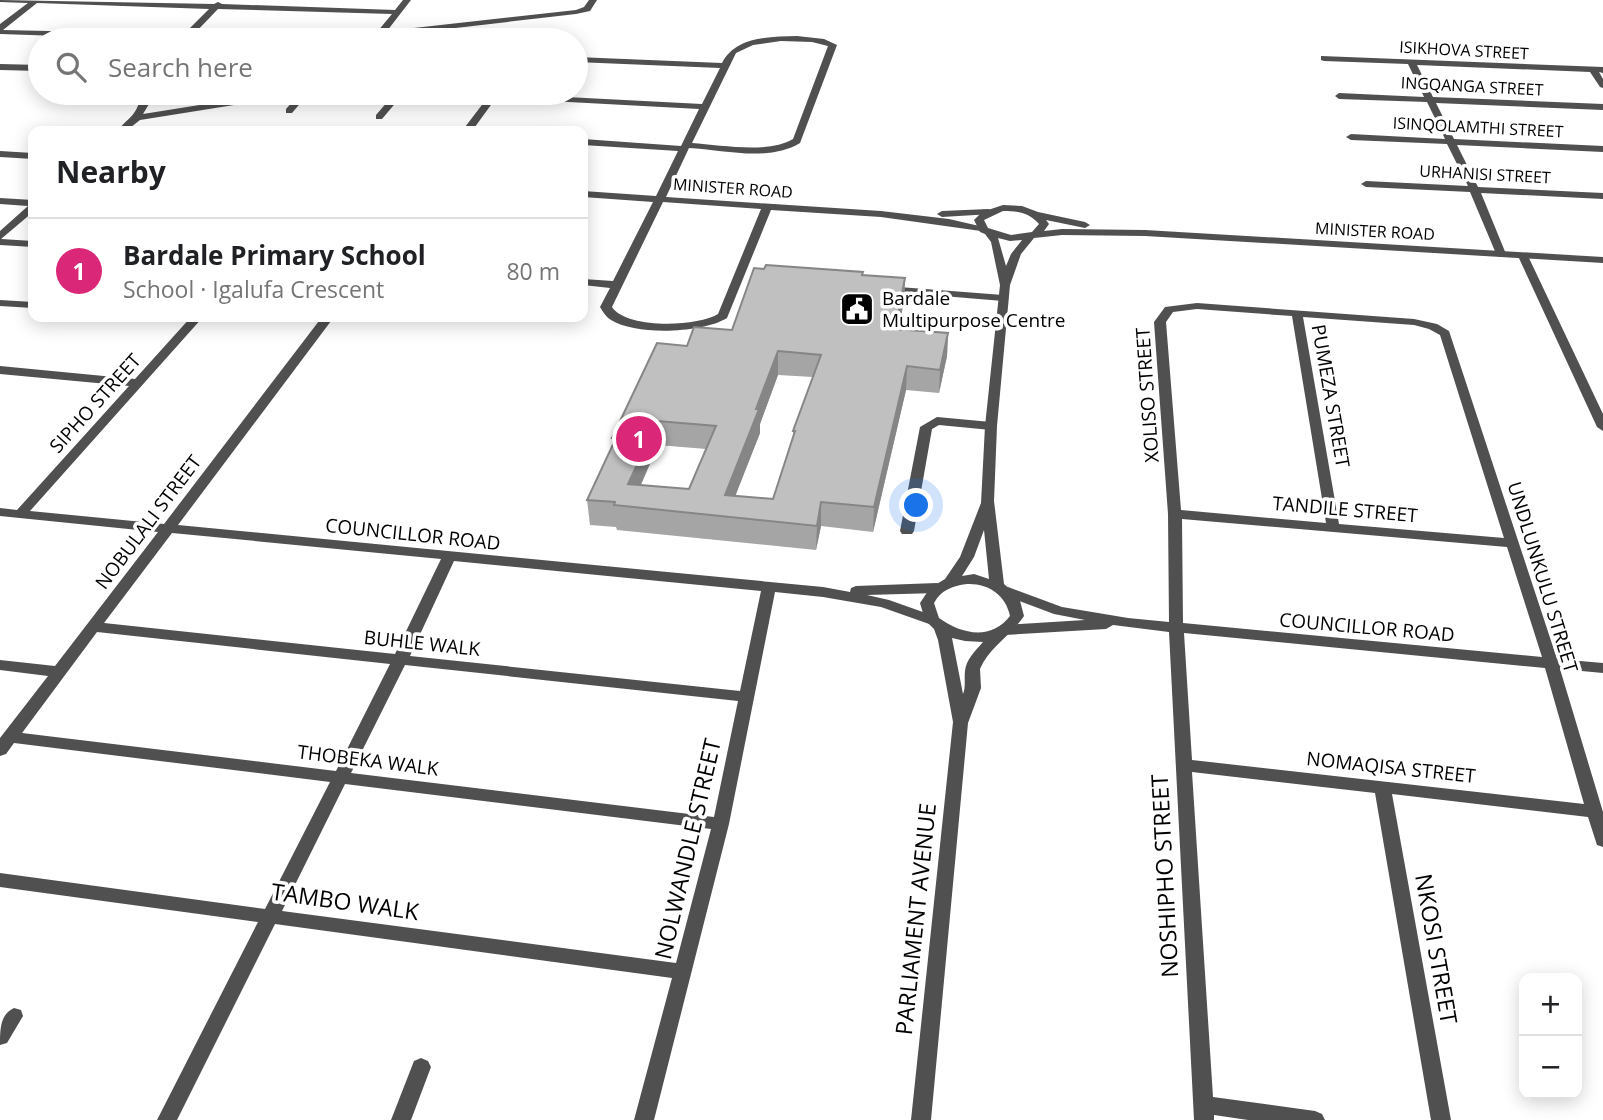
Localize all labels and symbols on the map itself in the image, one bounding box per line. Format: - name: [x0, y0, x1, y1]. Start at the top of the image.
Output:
- street label: ISIKHOVA STREET: [1399, 36, 1529, 64]
- street label: INGQANGA STREET: [1400, 71, 1544, 101]
- street label: ISINQOLAMTHI STREET: [1392, 112, 1564, 142]
- street label: URHANISI STREET: [1419, 160, 1551, 188]
- street label: MINISTER ROAD: [672, 173, 794, 203]
- street label: MINISTER ROAD: [1315, 217, 1435, 245]
- place label: Bardale Multipurpose Centre: [882, 285, 1065, 333]
- public building icon: Bardale Multipurpose Centre: [838, 290, 876, 328]
- street label: PUMEZA STREET: [1306, 322, 1356, 470]
- street label: XOLISO STREET: [1129, 326, 1165, 463]
- street label: SIPHO STREET: [43, 347, 147, 458]
- pin: 1: [616, 413, 662, 465]
- street label: NOBULALI STREET: [89, 449, 207, 594]
- street label: UNDLUNKULU STREET: [1502, 478, 1585, 676]
- your location: [899, 488, 933, 522]
- street label: TANDILE STREET: [1271, 490, 1419, 528]
- street label: COUNCILLOR ROAD: [324, 512, 502, 556]
- street label: COUNCILLOR ROAD: [1278, 606, 1456, 648]
- street label: BUHLE WALK: [363, 624, 482, 662]
- street label: NOLWANDLE STREET: [646, 735, 728, 962]
- street label: THOBEKA WALK: [296, 738, 440, 782]
- street label: NOMAQISA STREET: [1305, 745, 1477, 789]
- street label: NOSHIPHO STREET: [1143, 773, 1185, 979]
- street label: PARLIAMENT AVENUE: [887, 801, 943, 1036]
- street label: NKOSI STREET: [1408, 871, 1466, 1027]
- street label: TAMBO WALK: [269, 875, 422, 927]

